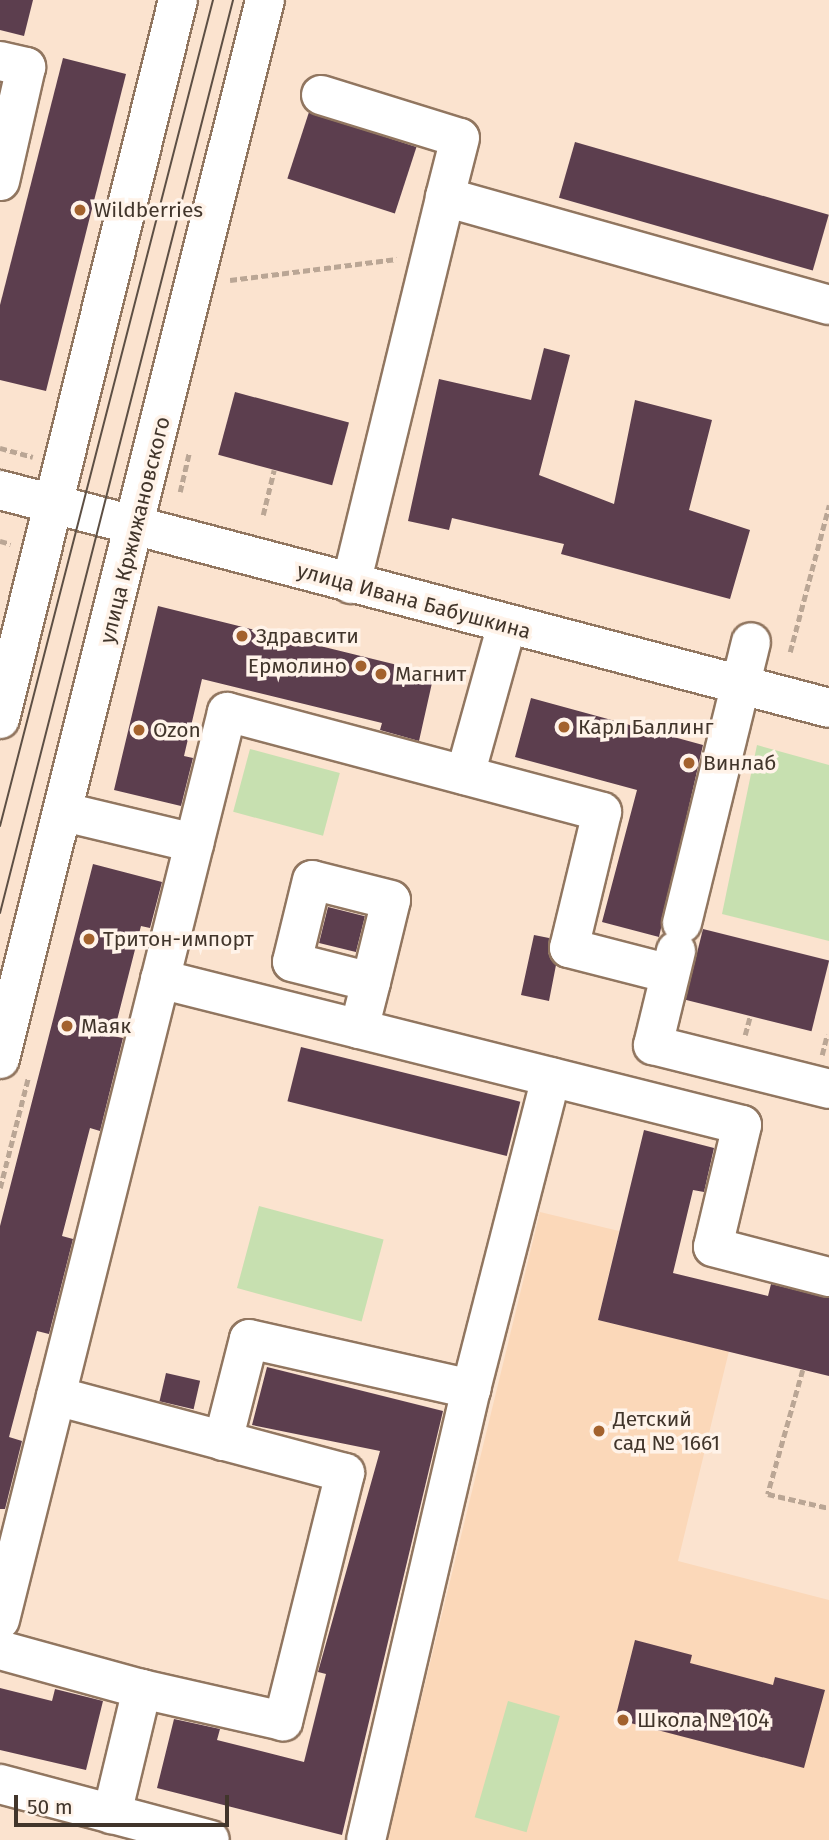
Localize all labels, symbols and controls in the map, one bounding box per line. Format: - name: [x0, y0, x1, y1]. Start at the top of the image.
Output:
- place label: Wildberries: [94, 197, 203, 223]
- marker: Wildberries: [72, 202, 88, 218]
- street label: улица Кржижановского: [95, 414, 175, 646]
- street label: улица Ивана Бабушкина: [294, 558, 534, 644]
- place label: Здравсити: [256, 623, 359, 649]
- marker: Здравсити: [234, 628, 250, 644]
- place label: Ермолино: [248, 653, 347, 679]
- marker: Ермолино: [353, 658, 369, 674]
- place label: Магнит: [395, 661, 466, 687]
- marker: Магнит: [373, 666, 389, 682]
- place label: Карл Баллинг: [578, 714, 713, 740]
- place label: Ozon: [153, 717, 201, 743]
- marker: Карл Баллинг: [556, 719, 572, 735]
- marker: Ozon: [131, 722, 147, 738]
- place label: Винлаб: [703, 750, 776, 776]
- marker: Винлаб: [681, 755, 697, 771]
- place label: Тритон-импорт: [103, 926, 254, 952]
- marker: Тритон-импорт: [81, 931, 97, 947]
- place label: Маяк: [81, 1013, 131, 1039]
- marker: Маяк: [59, 1018, 75, 1034]
- place label: Детский сад № 1661: [613, 1406, 720, 1456]
- marker: Детский сад № 1661: [591, 1423, 607, 1439]
- place label: Школа № 104: [637, 1707, 769, 1733]
- marker: Школа № 104: [615, 1712, 631, 1728]
- scale bar: [18, 1780, 233, 1824]
- text: 50 m: [27, 1794, 73, 1820]

